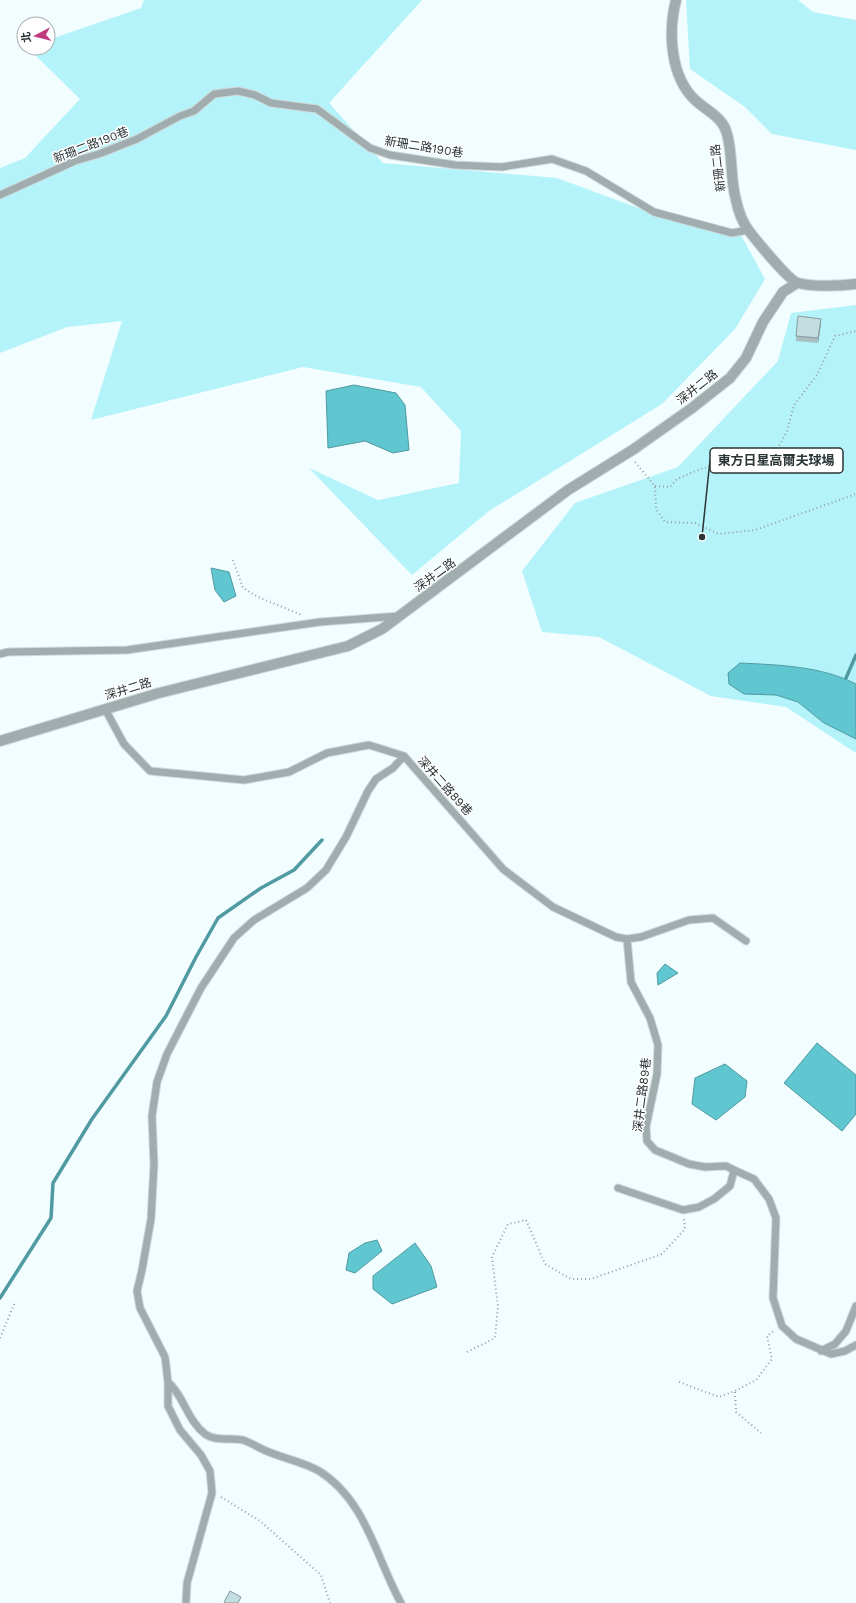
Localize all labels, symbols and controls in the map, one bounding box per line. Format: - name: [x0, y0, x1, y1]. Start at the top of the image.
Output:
- north arrow: [16, 16, 56, 56]
- text: 北: [19, 31, 34, 43]
- street label: 新珊二路190巷: [51, 124, 131, 166]
- street label: 新珊二路190巷: [384, 134, 464, 160]
- street label: 新珊二路: [708, 143, 728, 193]
- street label: 深井二路: [674, 367, 720, 407]
- callout: 東方日星高爾夫球場: [710, 448, 843, 473]
- text: 東方日星高爾夫球場: [717, 453, 835, 468]
- street label: 深井二路: [411, 555, 459, 595]
- street label: 深井二路: [103, 675, 153, 703]
- street label: 深井二路89巷: [415, 754, 475, 818]
- street label: 深井二路89巷: [630, 1057, 654, 1133]

